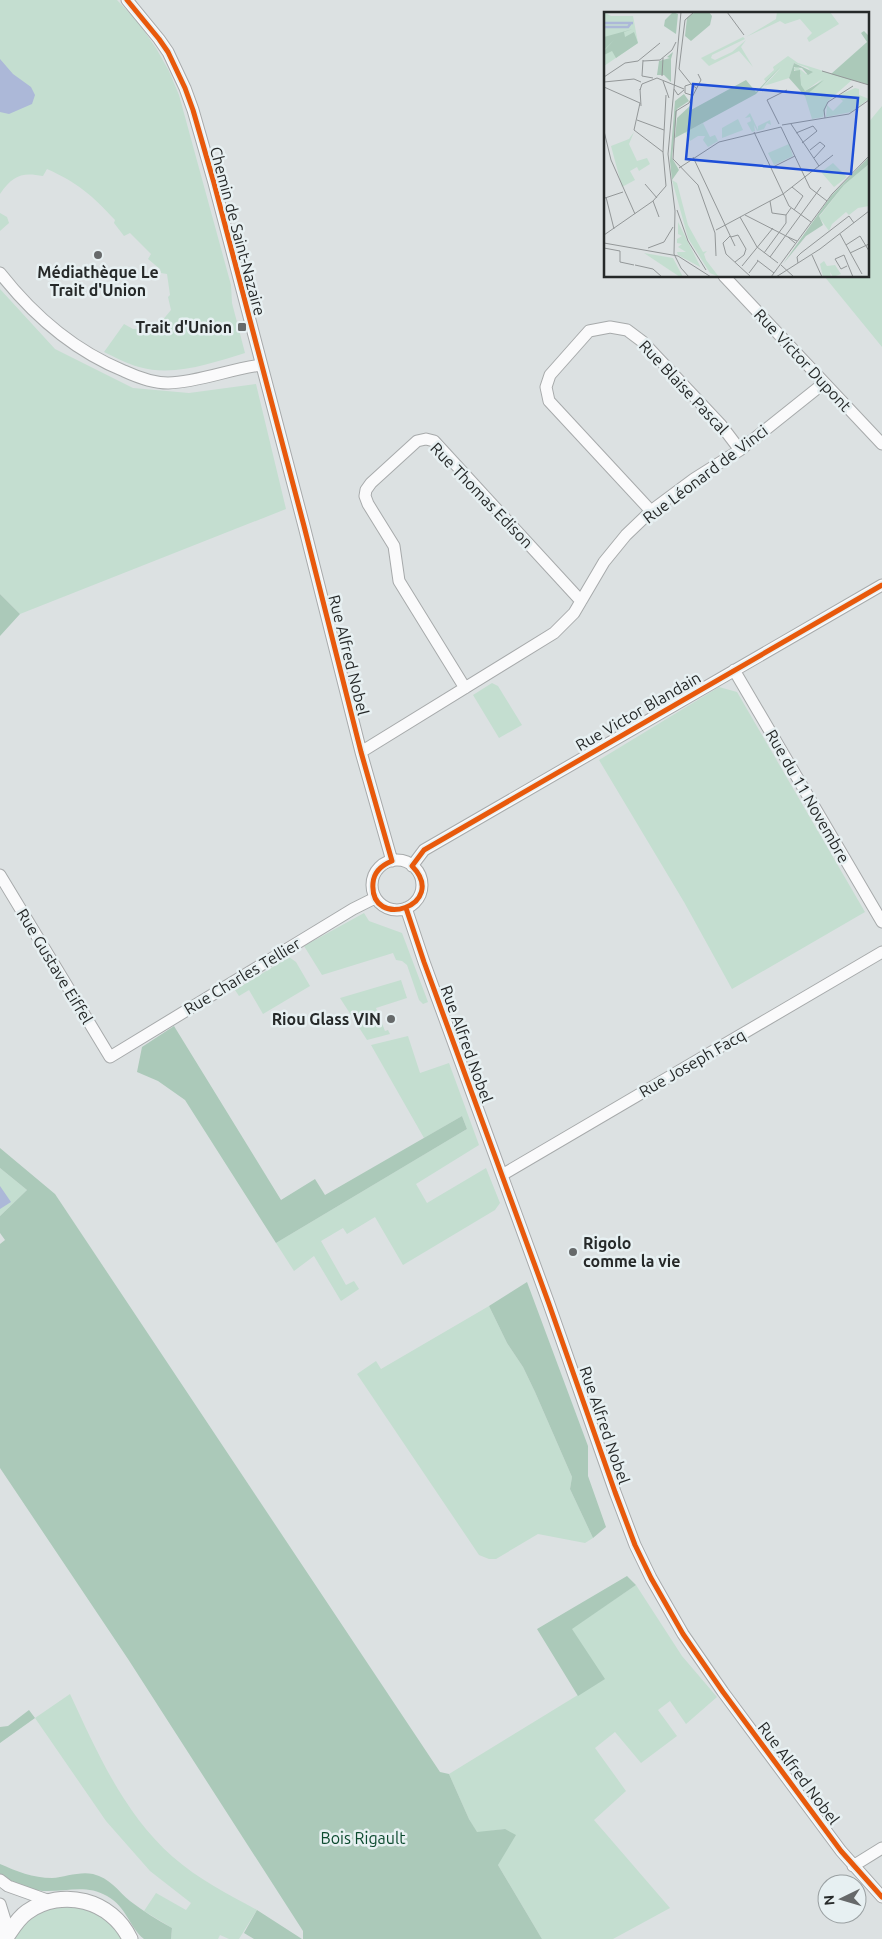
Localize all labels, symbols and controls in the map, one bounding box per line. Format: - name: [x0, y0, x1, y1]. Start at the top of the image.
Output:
- inset map: [604, 12, 870, 278]
- street label: Chemin de Saint-Nazaire: [207, 145, 269, 317]
- marker: Médiathèque Le Trait d'Union: [92, 249, 104, 261]
- place label: Médiathèque Le Trait d'Union: [37, 263, 159, 299]
- street label: Rue Victor Dupont: [751, 305, 856, 415]
- place label: Trait d'Union: [136, 318, 232, 336]
- marker: Trait d'Union: [236, 321, 248, 333]
- street label: Rue Blaise Pascal: [636, 336, 732, 438]
- street label: Rue Léonard de Vinci: [639, 421, 771, 527]
- street label: Rue Thomas Edison: [427, 439, 537, 551]
- street label: Rue Alfred Nobel: [325, 593, 373, 717]
- street label: Rue Victor Blandain: [572, 668, 704, 754]
- street label: Rue du 11 Novembre: [762, 726, 854, 866]
- street label: Rue Gustave Eiffel: [14, 905, 96, 1027]
- street label: Rue Charles Tellier: [181, 934, 303, 1018]
- street label: Rue Alfred Nobel: [437, 983, 497, 1105]
- place label: Riou Glass VIN: [272, 1010, 381, 1028]
- marker: Riou Glass VIN: [385, 1013, 397, 1025]
- street label: Rue Joseph Facq: [636, 1025, 748, 1101]
- place label: Rigolo comme la vie: [583, 1234, 681, 1270]
- marker: Rigolo comme la vie: [567, 1246, 579, 1258]
- street label: Rue Alfred Nobel: [576, 1364, 634, 1486]
- street label: Rue Alfred Nobel: [755, 1718, 843, 1828]
- park label: Bois Rigault: [321, 1829, 406, 1847]
- north arrow: [817, 1874, 867, 1924]
- text: N: [821, 1894, 837, 1906]

